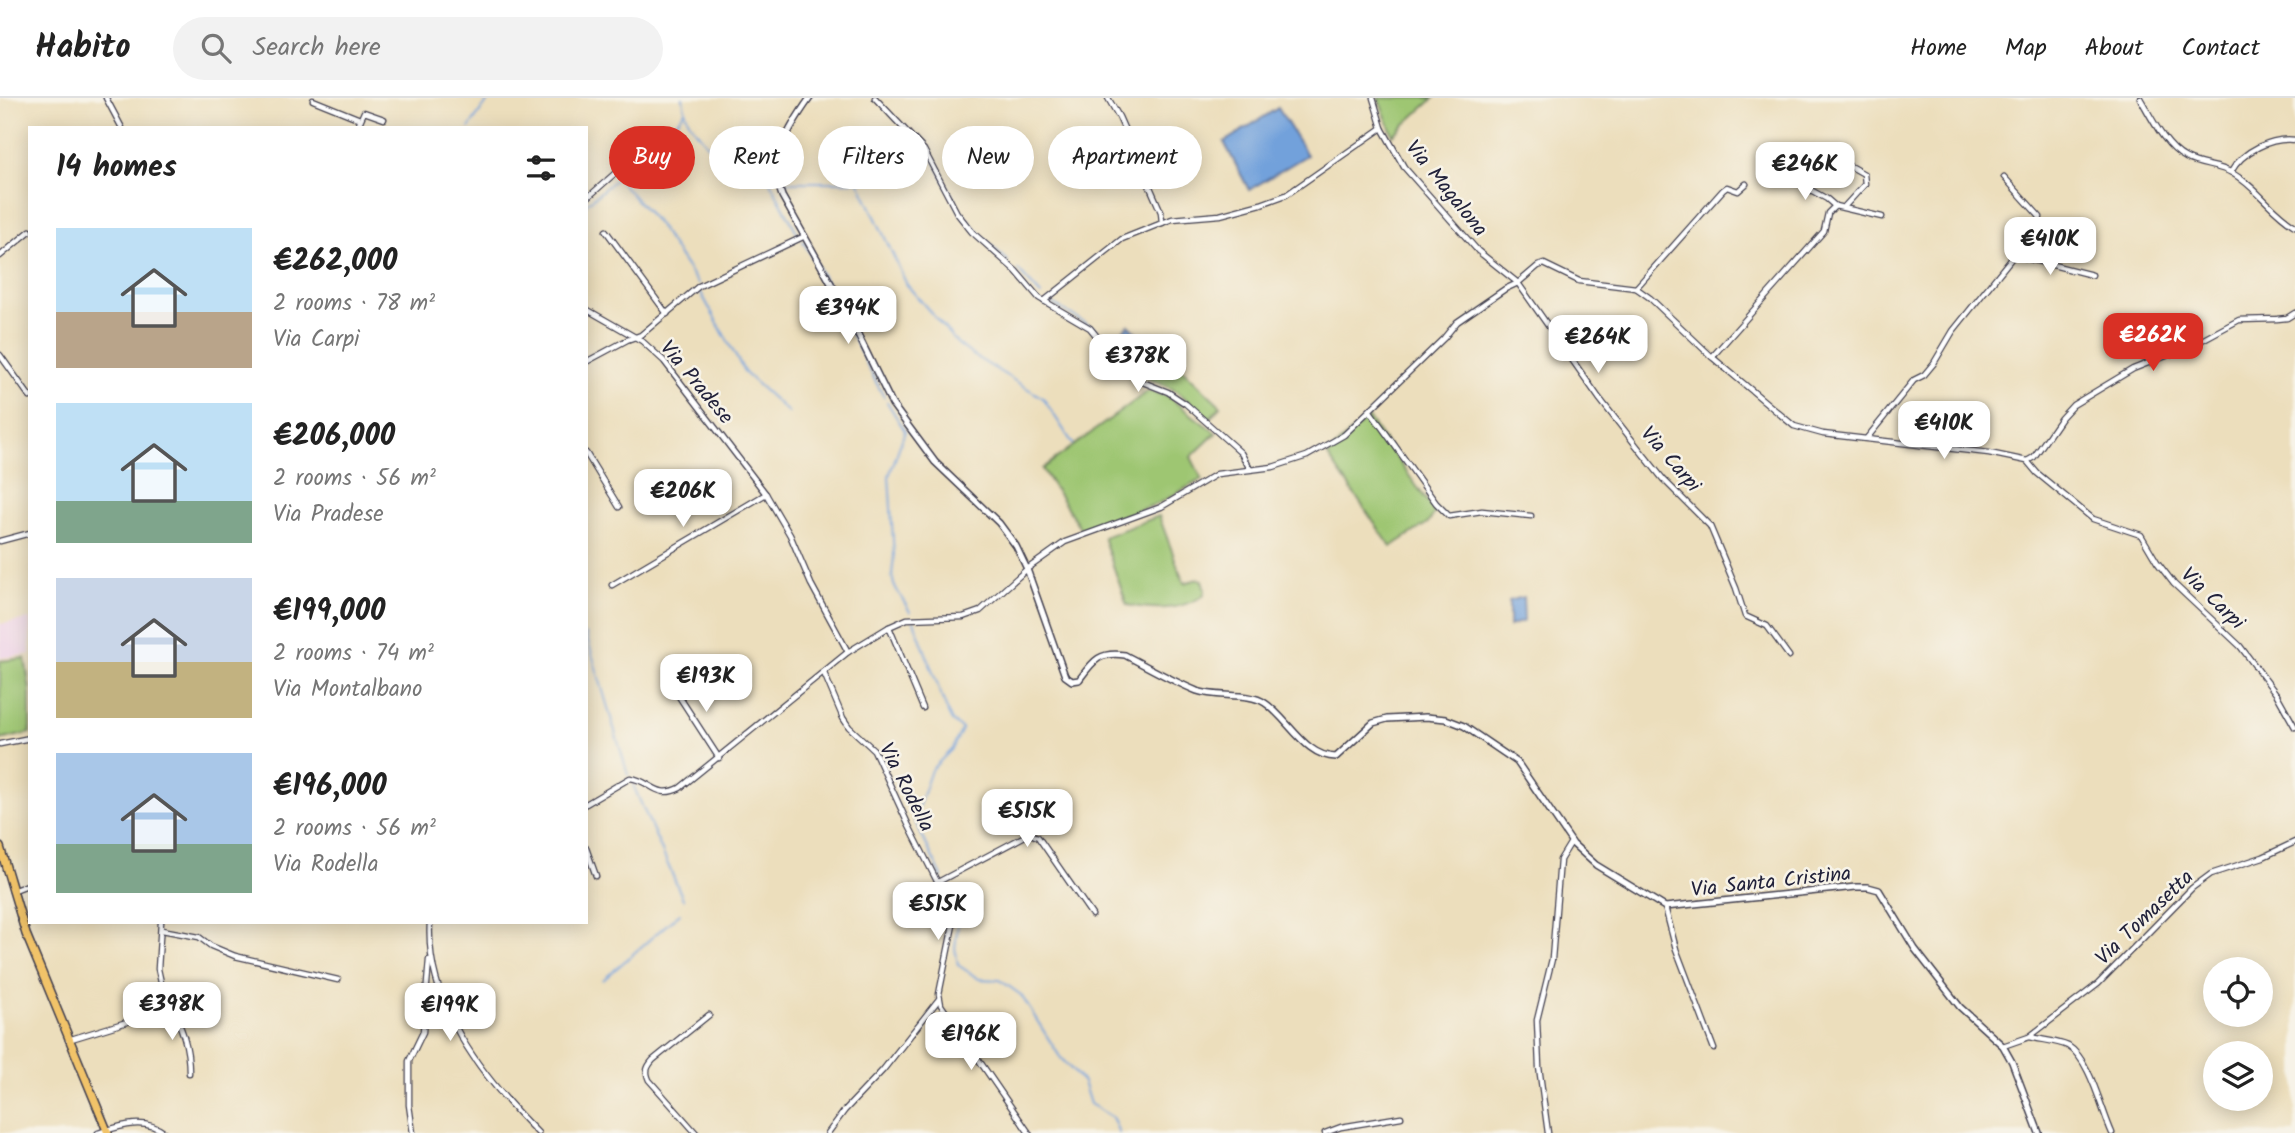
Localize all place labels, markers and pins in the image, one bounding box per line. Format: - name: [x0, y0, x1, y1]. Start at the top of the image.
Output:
- pin: €246K: [1756, 142, 1854, 202]
- pin: €410K: [2001, 218, 2099, 277]
- pin: €394K: [799, 286, 897, 346]
- pin: €262K: [2104, 314, 2202, 373]
- pin: €264K: [1549, 316, 1647, 375]
- pin: €378K: [1089, 334, 1187, 394]
- pin: €410K: [1895, 402, 1993, 461]
- pin: €206K: [634, 470, 732, 529]
- pin: €193K: [657, 654, 755, 714]
- pin: €515K: [978, 790, 1076, 849]
- pin: €515K: [889, 882, 987, 942]
- pin: €398K: [123, 982, 221, 1042]
- pin: €199K: [401, 984, 499, 1043]
- pin: €196K: [922, 1012, 1020, 1072]

